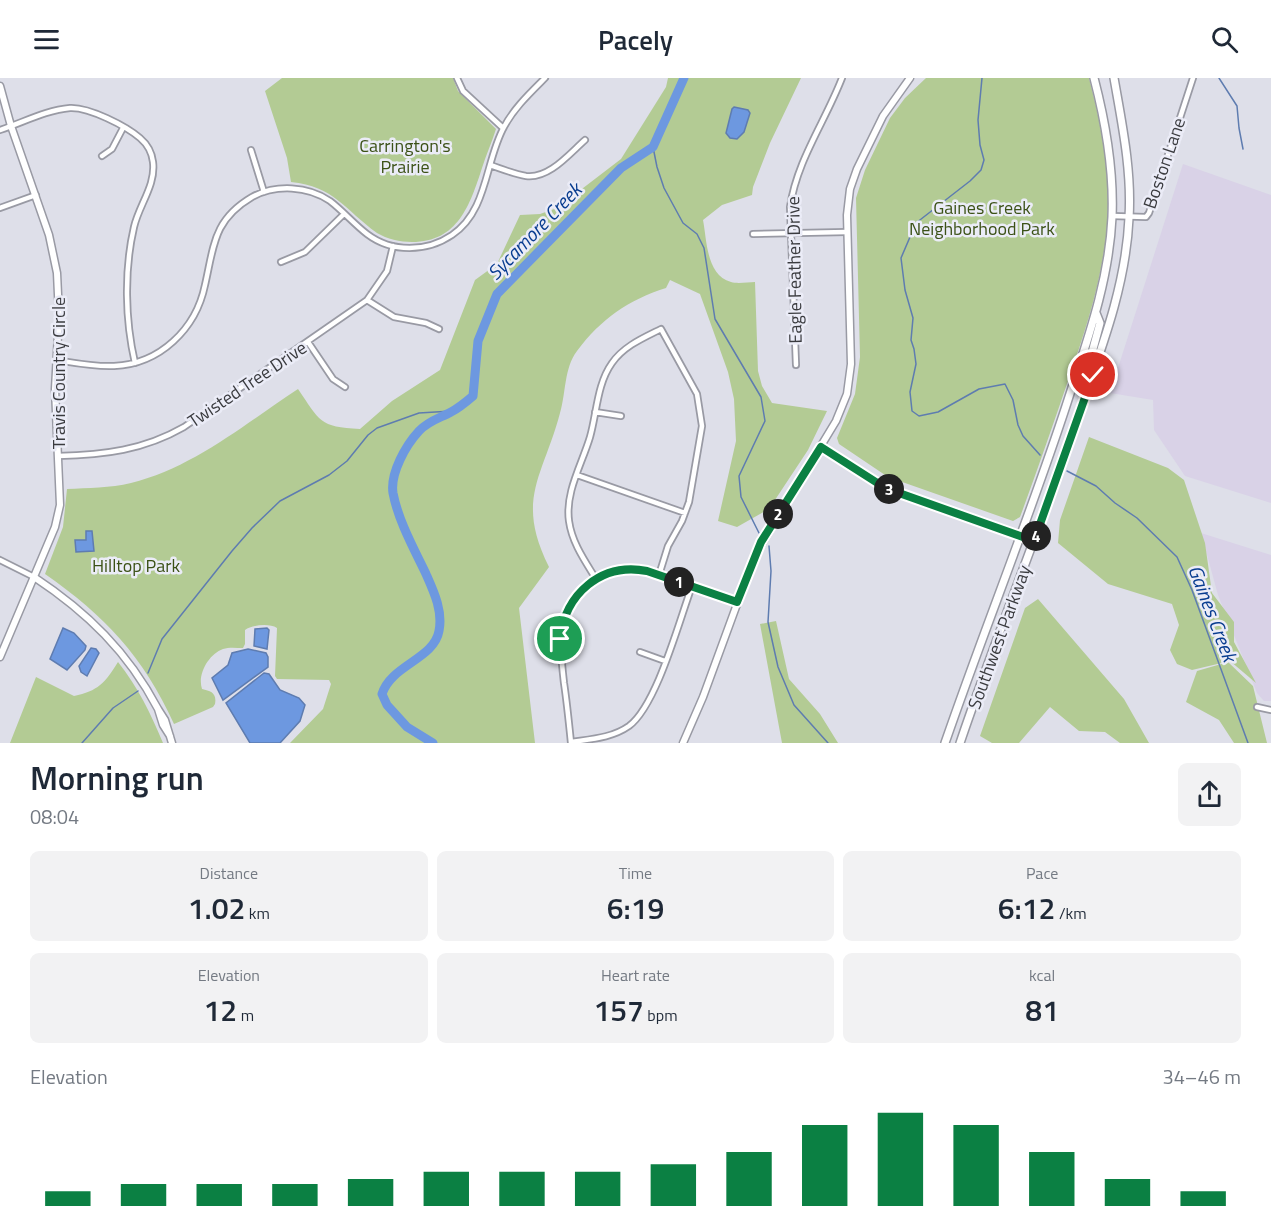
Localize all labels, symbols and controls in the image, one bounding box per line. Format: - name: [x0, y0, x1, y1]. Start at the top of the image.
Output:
- text: Pacely: [598, 19, 673, 60]
- icon: menu: [30, 23, 63, 56]
- icon: search: [1208, 23, 1241, 56]
- street label: Boston Lane: [1136, 114, 1192, 212]
- park label: Carrington's Prairie: [359, 132, 451, 180]
- water label: Sycamore Creek: [479, 174, 590, 287]
- park label: Gaines Creek Neighborhood Park: [909, 194, 1055, 242]
- street label: Eagle Feather Drive: [779, 196, 809, 344]
- street label: Travis Country Circle: [45, 297, 72, 449]
- street label: Twisted Tree Drive: [182, 334, 312, 434]
- pin: [1067, 349, 1118, 400]
- icon: check: [1076, 358, 1109, 391]
- pin: 3: [874, 474, 904, 504]
- text: 3: [885, 477, 893, 501]
- pin: 2: [763, 499, 793, 529]
- text: 2: [774, 502, 782, 526]
- pin: 4: [1021, 521, 1051, 551]
- text: 4: [1032, 524, 1040, 548]
- park label: Hilltop Park: [92, 552, 180, 579]
- water label: Gaines Creek: [1180, 560, 1246, 668]
- street label: Southwest Parkway: [960, 561, 1038, 713]
- pin: 1: [664, 567, 694, 597]
- text: 1: [675, 570, 683, 594]
- pin: [534, 613, 585, 664]
- icon: arrive: [543, 622, 576, 655]
- text: Morning run: [30, 753, 204, 803]
- button: share: [1178, 763, 1241, 826]
- text: 08:04: [30, 801, 79, 832]
- text: Distance: [200, 861, 258, 885]
- text: Time: [619, 861, 652, 885]
- text: Pace: [1026, 861, 1058, 885]
- text: 1.02: [188, 885, 245, 931]
- text: 6:19: [607, 885, 664, 931]
- text: 6:12: [998, 885, 1055, 931]
- text: km: [245, 901, 270, 925]
- text: /km: [1055, 901, 1087, 925]
- text: Elevation: [198, 963, 260, 987]
- text: Heart rate: [601, 963, 670, 987]
- text: kcal: [1029, 963, 1055, 987]
- text: 12: [204, 987, 237, 1033]
- text: 157: [593, 987, 644, 1033]
- text: 81: [1025, 987, 1059, 1033]
- text: m: [237, 1003, 254, 1027]
- text: bpm: [644, 1003, 678, 1027]
- text: Elevation: [30, 1061, 108, 1092]
- text: 34–46 m: [1162, 1061, 1241, 1092]

